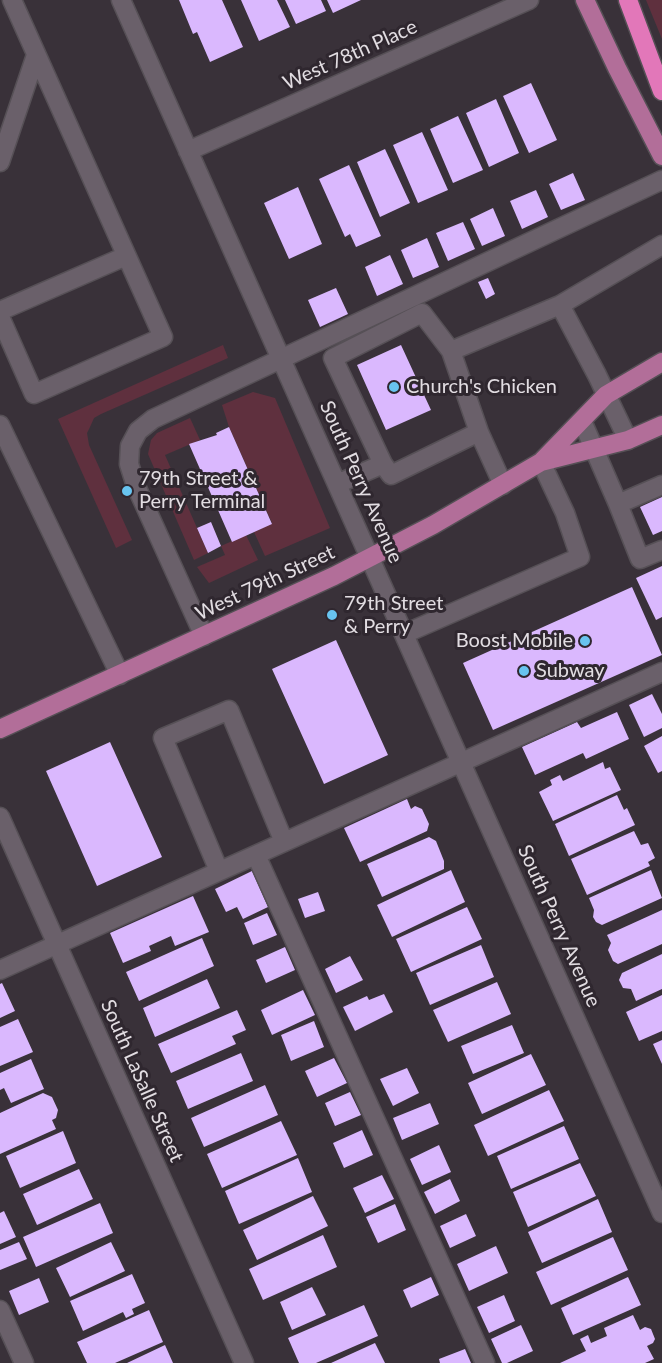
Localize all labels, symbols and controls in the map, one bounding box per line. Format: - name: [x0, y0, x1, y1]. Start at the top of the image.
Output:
- street label: West 78th Place: [279, 15, 421, 95]
- place label: Church's Chicken: [406, 375, 557, 399]
- marker: Church's Chicken: [387, 380, 401, 394]
- street label: South Perry Avenue: [314, 397, 408, 567]
- place label: 79th Street & Perry Terminal: [139, 467, 265, 514]
- marker: 79th Street & Perry Terminal: [120, 484, 134, 498]
- street label: West 79th Street: [192, 540, 338, 626]
- place label: 79th Street & Perry: [344, 592, 443, 639]
- marker: 79th Street & Perry: [325, 608, 339, 622]
- place label: Boost Mobile: [456, 629, 573, 653]
- marker: Boost Mobile: [578, 634, 592, 648]
- place label: Subway: [536, 659, 604, 683]
- marker: Subway: [517, 664, 531, 678]
- street label: South Perry Avenue: [512, 841, 606, 1011]
- street label: South LaSalle Street: [95, 996, 189, 1166]

